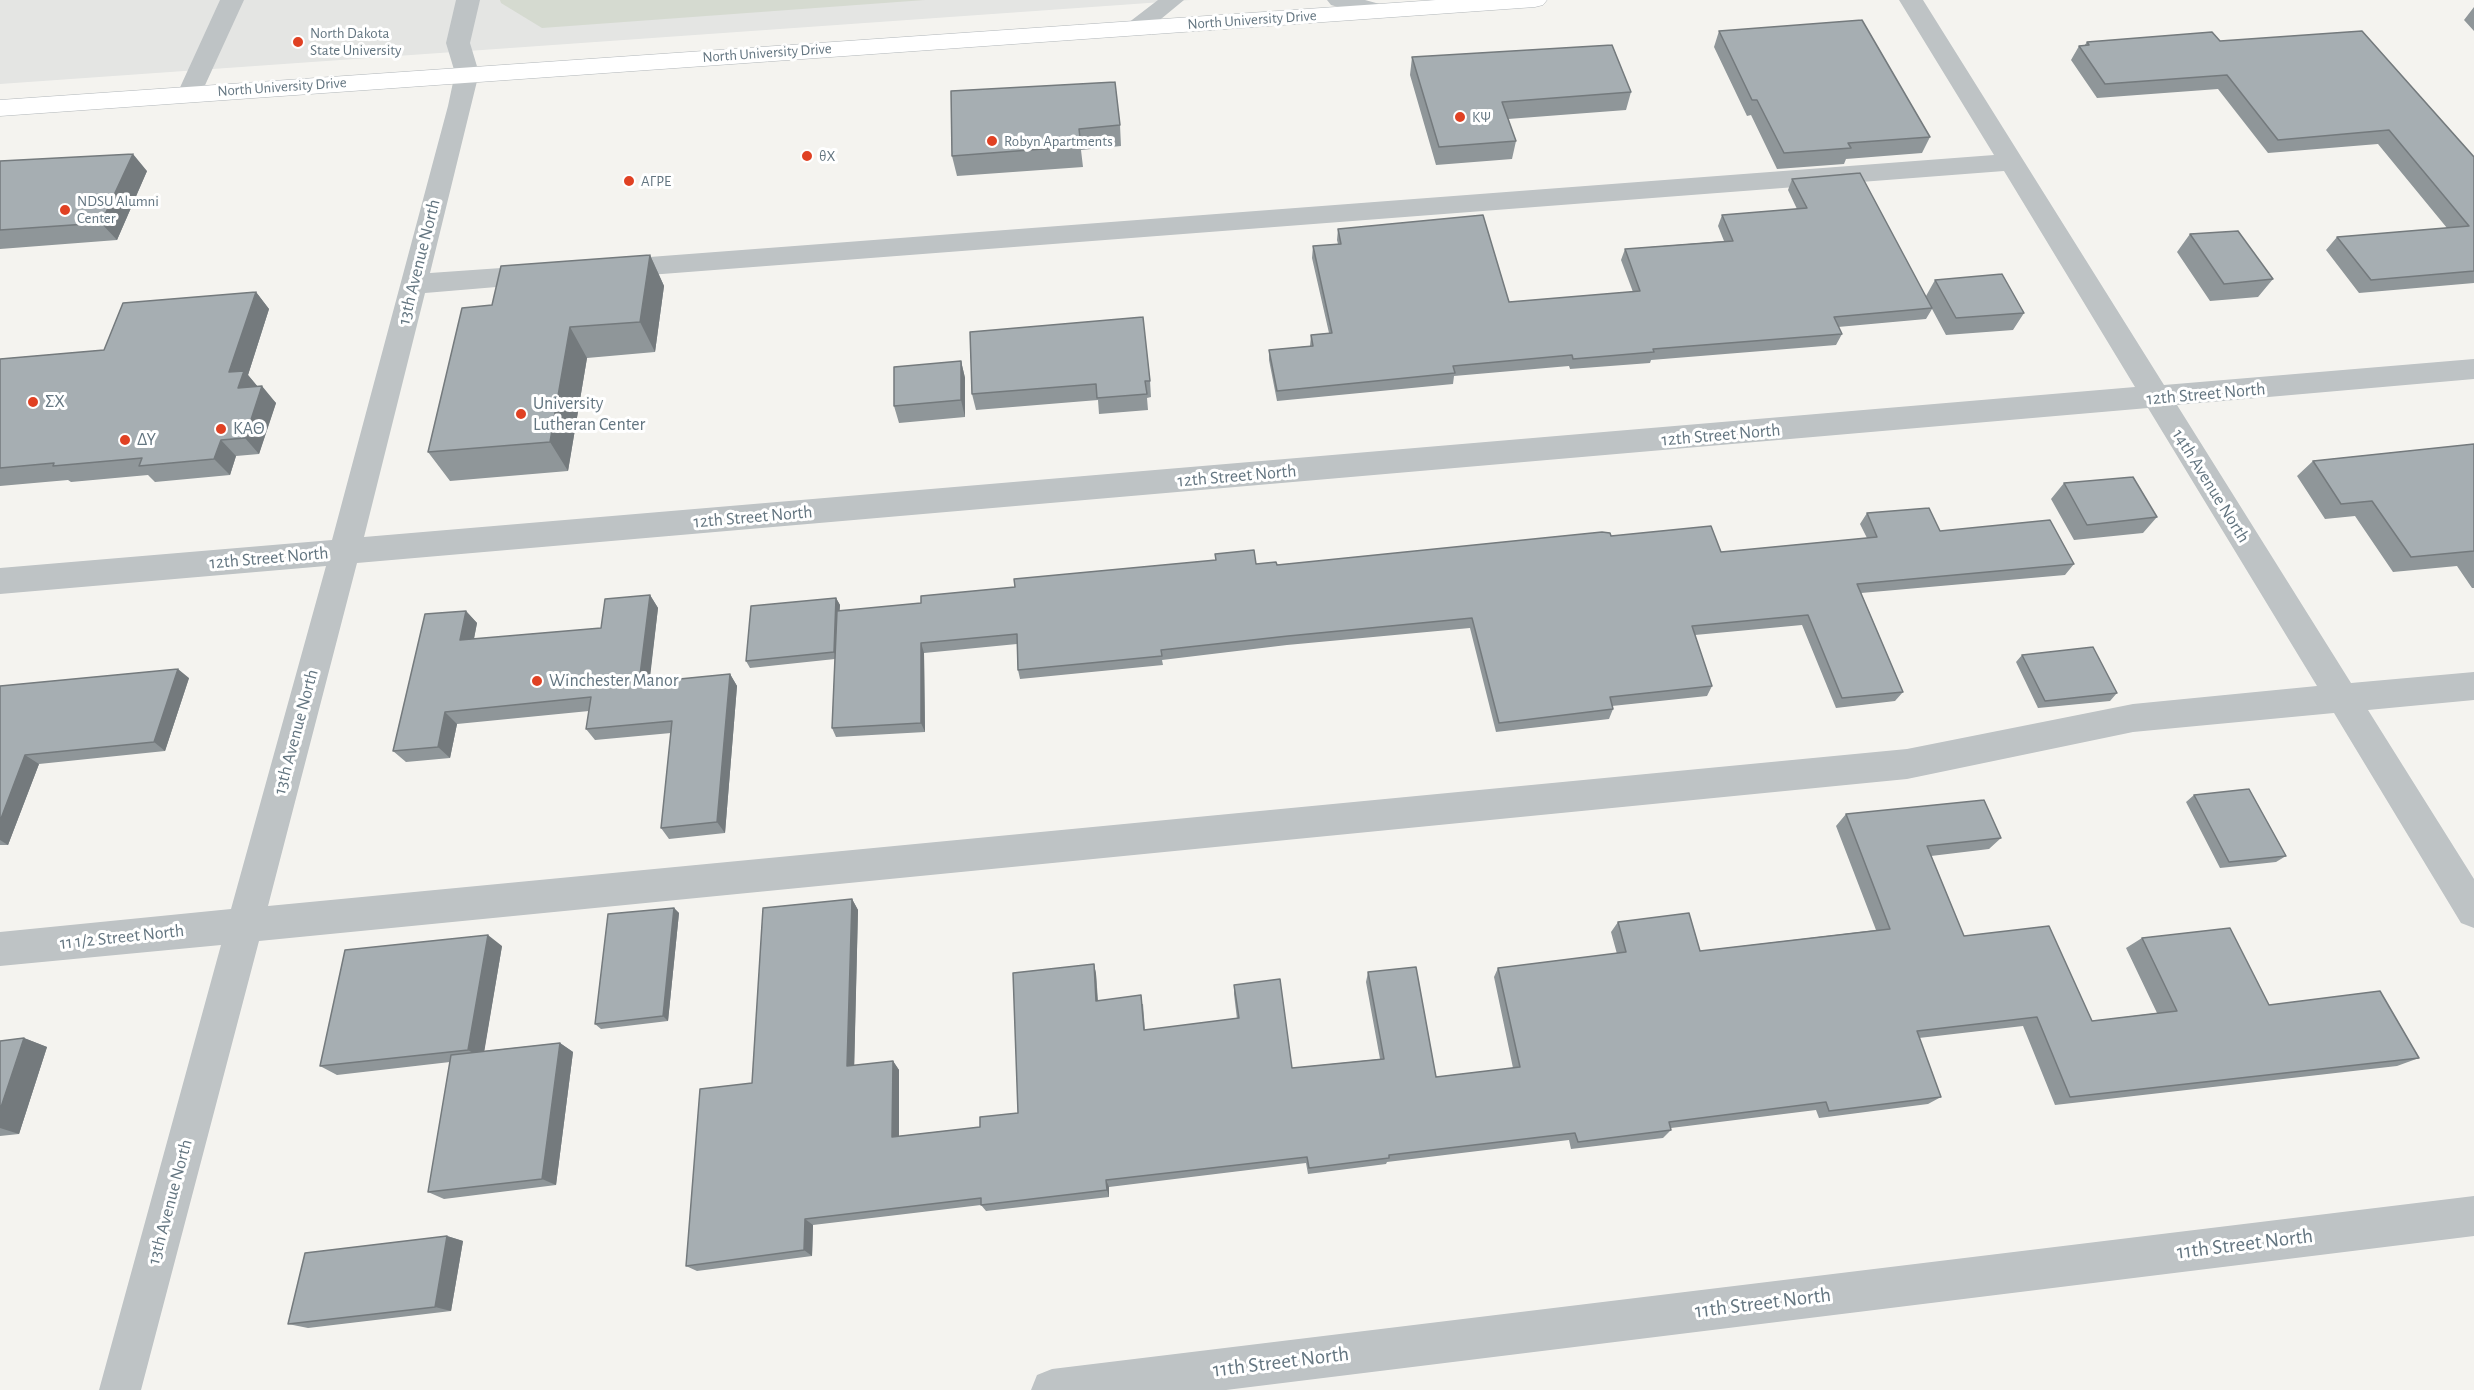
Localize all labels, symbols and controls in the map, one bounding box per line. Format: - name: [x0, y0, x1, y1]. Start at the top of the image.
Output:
- street label: North University Drive: [1187, 7, 1317, 33]
- place label: North Dakota State University: [310, 24, 401, 59]
- marker: North Dakota State University: [291, 35, 305, 49]
- street label: North University Drive: [702, 40, 832, 66]
- street label: North University Drive: [217, 74, 347, 100]
- place label: ΚΨ: [1472, 108, 1491, 126]
- marker: ΚΨ: [1453, 110, 1467, 124]
- place label: Robyn Apartments: [1004, 132, 1113, 150]
- marker: Robyn Apartments: [985, 134, 999, 148]
- place label: θΧ: [819, 147, 835, 165]
- marker: θΧ: [800, 149, 814, 163]
- place label: ΑΓΡΕ: [641, 172, 671, 190]
- marker: ΑΓΡΕ: [622, 174, 636, 188]
- place label: NDSU Alumni Center: [77, 192, 159, 227]
- street label: 13th Avenue North: [393, 197, 445, 327]
- marker: NDSU Alumni Center: [58, 203, 72, 217]
- street label: 12th Street North: [2146, 378, 2266, 410]
- place label: ΣΧ: [45, 391, 65, 413]
- place label: University Lutheran Center: [533, 393, 645, 436]
- marker: ΣΧ: [26, 395, 40, 409]
- marker: University Lutheran Center: [514, 407, 528, 421]
- place label: ΚΑΘ: [233, 418, 265, 440]
- street label: 12th Street North: [1661, 419, 1781, 451]
- marker: ΚΑΘ: [214, 422, 228, 436]
- street label: 14th Avenue North: [2167, 425, 2255, 547]
- place label: ΔΥ: [137, 429, 156, 451]
- marker: ΔΥ: [118, 433, 132, 447]
- street label: 12th Street North: [1177, 460, 1297, 492]
- street label: 12th Street North: [693, 501, 813, 533]
- street label: 12th Street North: [209, 542, 329, 574]
- street label: 13th Avenue North: [269, 667, 323, 797]
- place label: Winchester Manor: [549, 670, 678, 692]
- marker: Winchester Manor: [530, 674, 544, 688]
- street label: 11 1/2 Street North: [59, 920, 185, 954]
- street label: 13th Avenue North: [143, 1137, 197, 1267]
- street label: 11th Street North: [2176, 1223, 2314, 1265]
- street label: 11th Street North: [1694, 1282, 1832, 1324]
- street label: 11th Street North: [1212, 1341, 1350, 1383]

